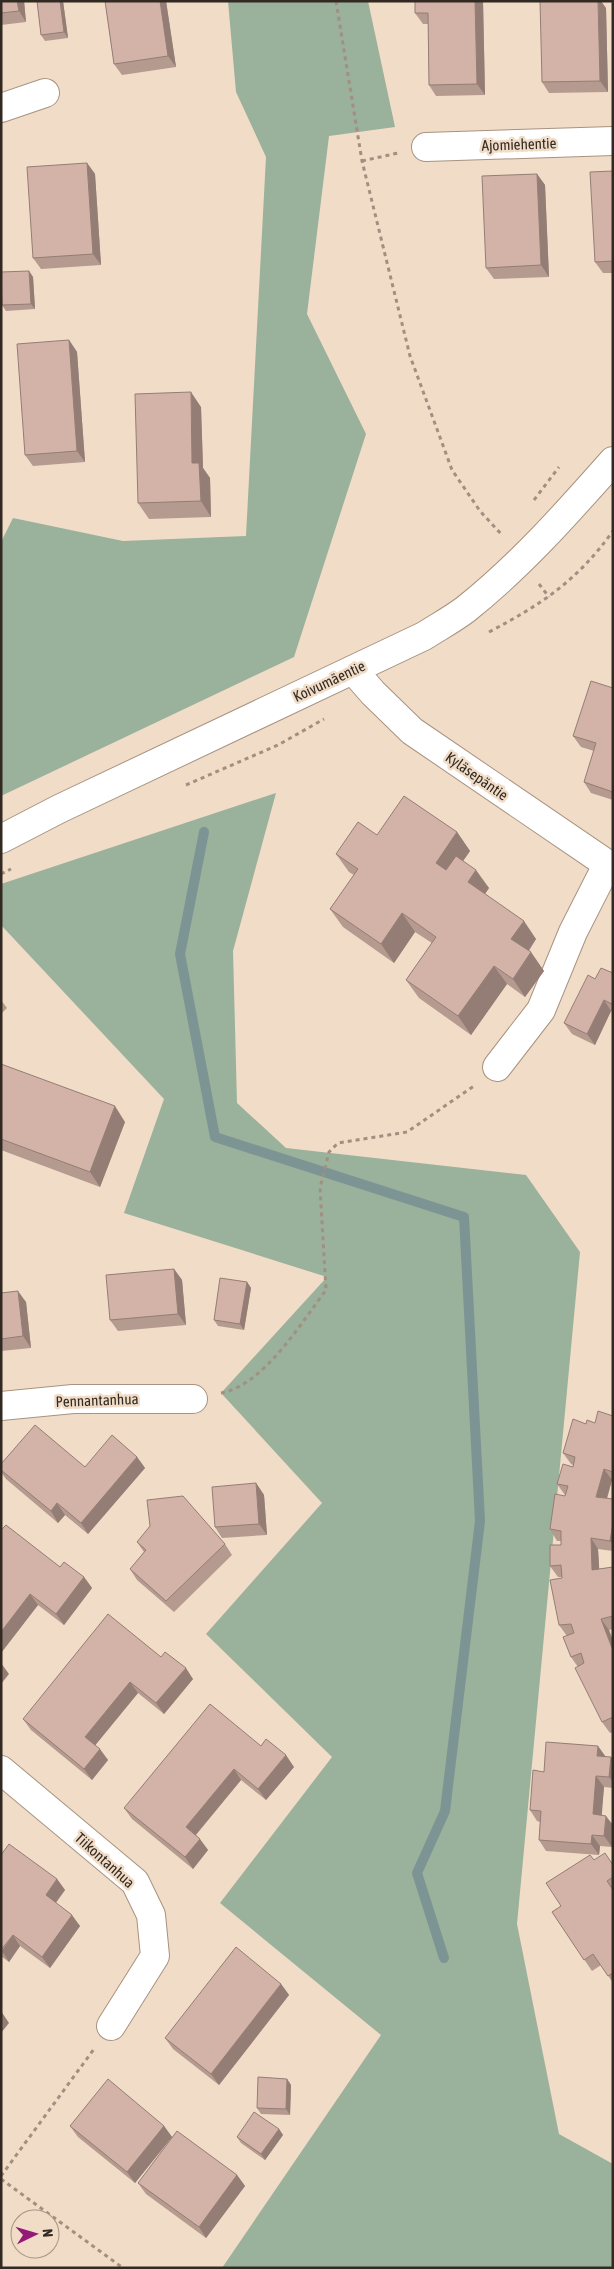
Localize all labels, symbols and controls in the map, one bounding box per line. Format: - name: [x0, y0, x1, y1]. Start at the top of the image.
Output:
- street label: Ajomiehentie: [481, 134, 557, 154]
- street label: Koivumäentie: [290, 657, 368, 705]
- street label: Kyläsepäntie: [443, 748, 512, 804]
- street label: Pennantanhua: [55, 1390, 139, 1410]
- street label: Tiikontanhua: [72, 1829, 138, 1891]
- north arrow: [10, 2209, 60, 2259]
- text: N: [40, 2228, 56, 2238]

